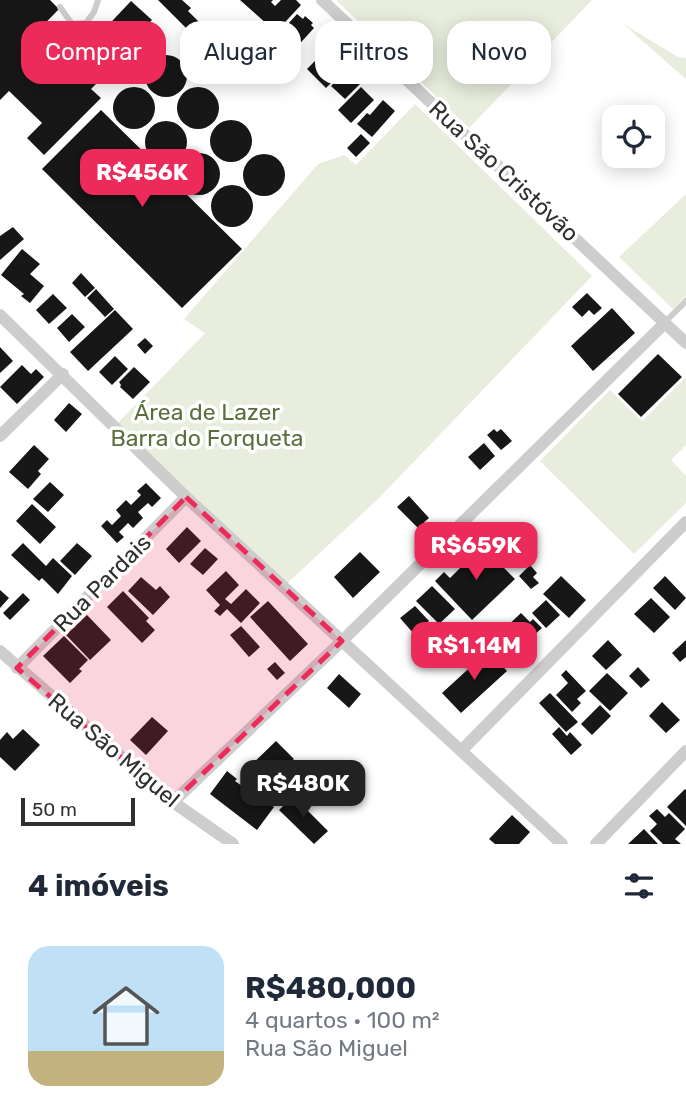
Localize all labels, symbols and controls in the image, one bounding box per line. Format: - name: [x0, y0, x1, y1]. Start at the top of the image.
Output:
- chip: Comprar: [21, 21, 166, 84]
- chip: Alugar: [180, 21, 301, 84]
- chip: Filtros: [315, 21, 433, 84]
- chip: Novo: [447, 21, 551, 84]
- street label: Rua São Cristóvão: [423, 94, 585, 248]
- map controls: [602, 105, 665, 168]
- button: locate: [602, 105, 665, 168]
- pin: R$456K: [85, 150, 199, 209]
- text: R$456K: [96, 158, 188, 186]
- park label: Área de Lazer Barra do Forqueta: [110, 398, 304, 452]
- pin: R$659K: [419, 522, 533, 582]
- street label: Rua Pardais: [47, 528, 157, 638]
- text: R$659K: [430, 531, 522, 559]
- pin: R$1.14M: [409, 622, 539, 682]
- text: R$1.14M: [427, 631, 521, 659]
- street label: Rua São Miguel: [43, 687, 185, 813]
- pin: R$480K: [246, 760, 360, 820]
- text: R$480K: [256, 769, 350, 797]
- scale bar: [21, 795, 135, 827]
- text: 50 m: [32, 798, 77, 821]
- icon: filters: [620, 867, 658, 905]
- text: 4 imóveis: [28, 868, 169, 904]
- text: R$480,000: [245, 970, 416, 1006]
- icon: home: [84, 974, 168, 1058]
- text: 4 quartos · 100 m²: [245, 1006, 440, 1034]
- text: Rua São Miguel: [245, 1034, 408, 1062]

